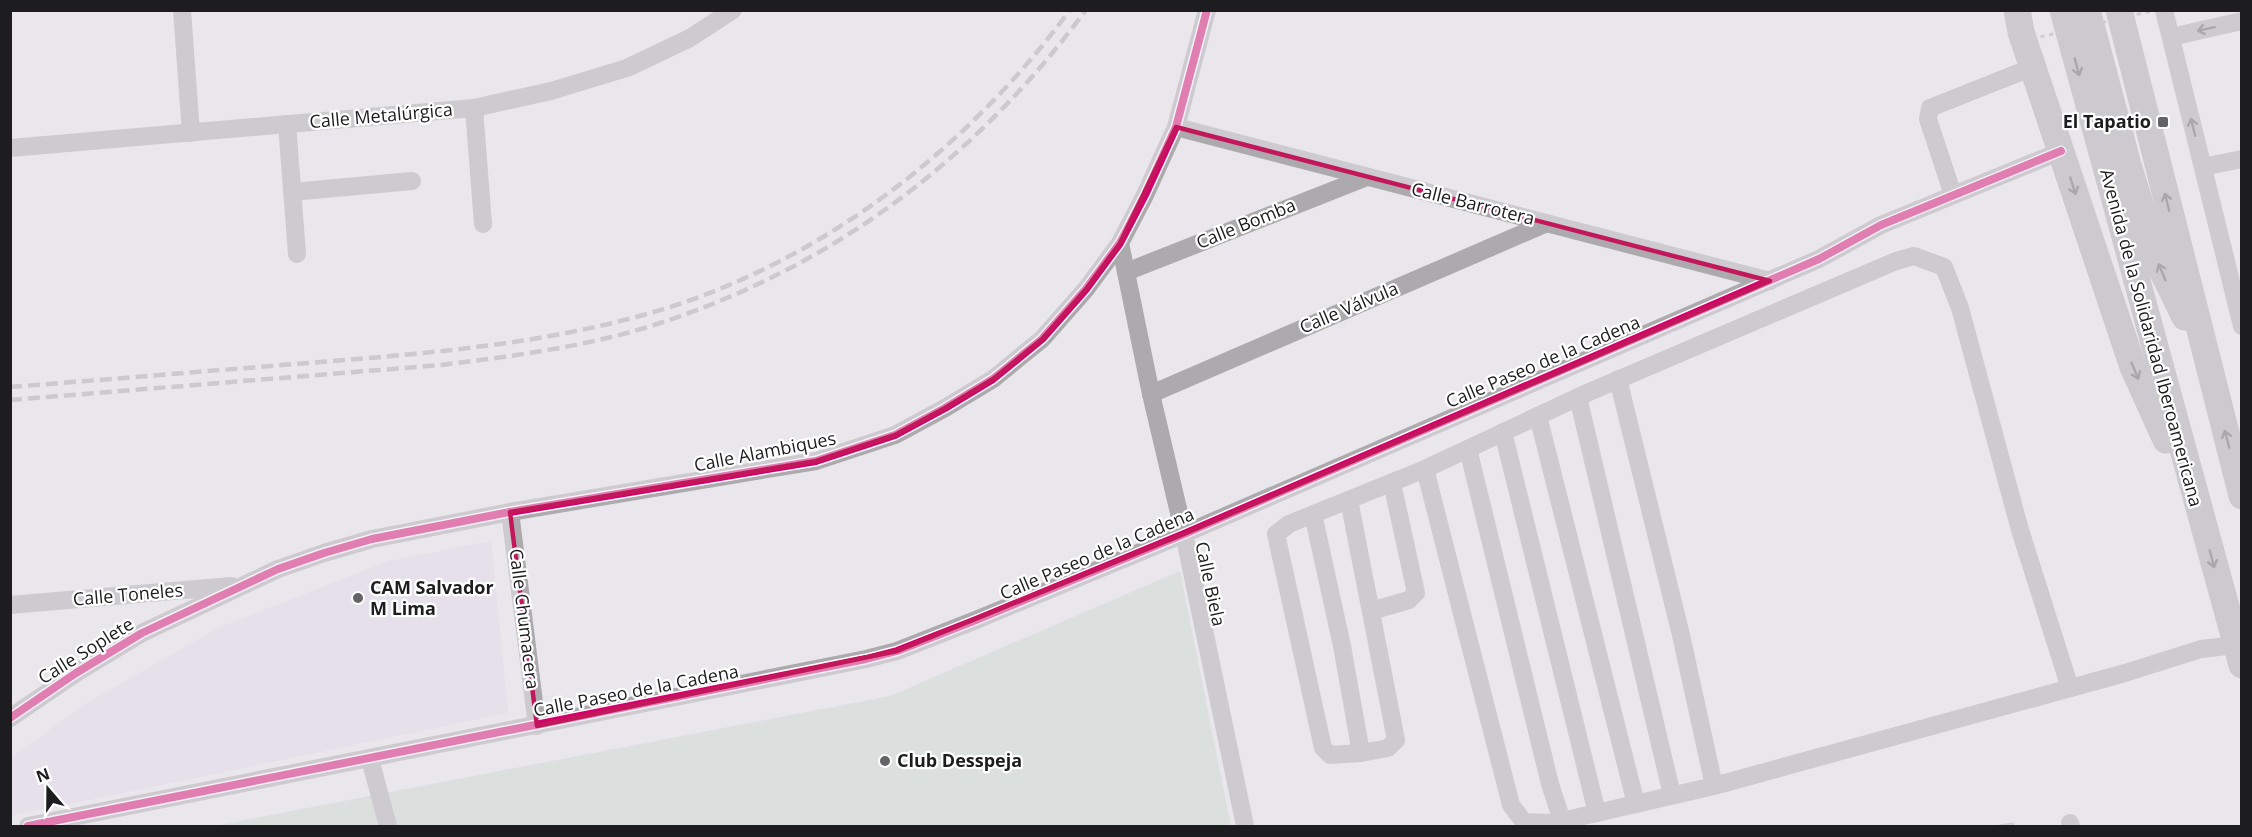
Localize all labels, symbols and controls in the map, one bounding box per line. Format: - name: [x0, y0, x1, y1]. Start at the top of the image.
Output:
- one-way arrow: [2197, 24, 2217, 35]
- one-way arrow: [2072, 57, 2084, 76]
- street label: Calle Metalúrgica: [308, 97, 454, 133]
- place label: El Tapatio: [2063, 109, 2151, 133]
- marker: El Tapatio: [2156, 115, 2170, 129]
- one-way arrow: [2186, 117, 2198, 136]
- street label: Avenida de la Solidaridad Iberoamericana: [2095, 166, 2209, 509]
- street label: Calle Barrotera: [1409, 176, 1537, 230]
- one-way arrow: [2068, 176, 2079, 195]
- street label: Calle Bomba: [1192, 192, 1299, 254]
- one-way arrow: [2160, 193, 2172, 212]
- one-way arrow: [2156, 263, 2167, 281]
- street label: Calle Válvula: [1296, 276, 1402, 339]
- street label: Calle Paseo de la Cadena: [1442, 309, 1643, 413]
- one-way arrow: [2130, 361, 2141, 380]
- street label: Calle Alambiques: [692, 425, 838, 477]
- one-way arrow: [2220, 430, 2232, 449]
- street label: Calle Paseo de la Cadena: [996, 501, 1197, 605]
- street label: Calle Biela: [1190, 539, 1232, 628]
- street label: Calle Chumacera: [504, 547, 546, 691]
- one-way arrow: [2207, 549, 2218, 568]
- place label: CAM Salvador M Lima: [370, 575, 494, 620]
- street label: Calle Toneles: [72, 577, 184, 611]
- marker: CAM Salvador M Lima: [351, 591, 365, 605]
- street label: Calle Soplete: [33, 611, 138, 689]
- street label: Calle Paseo de la Cadena: [531, 658, 741, 722]
- place label: Club Desspeja: [897, 748, 1022, 772]
- marker: Club Desspeja: [878, 754, 892, 768]
- north arrow: [18, 759, 78, 819]
- text: N: [33, 762, 53, 787]

